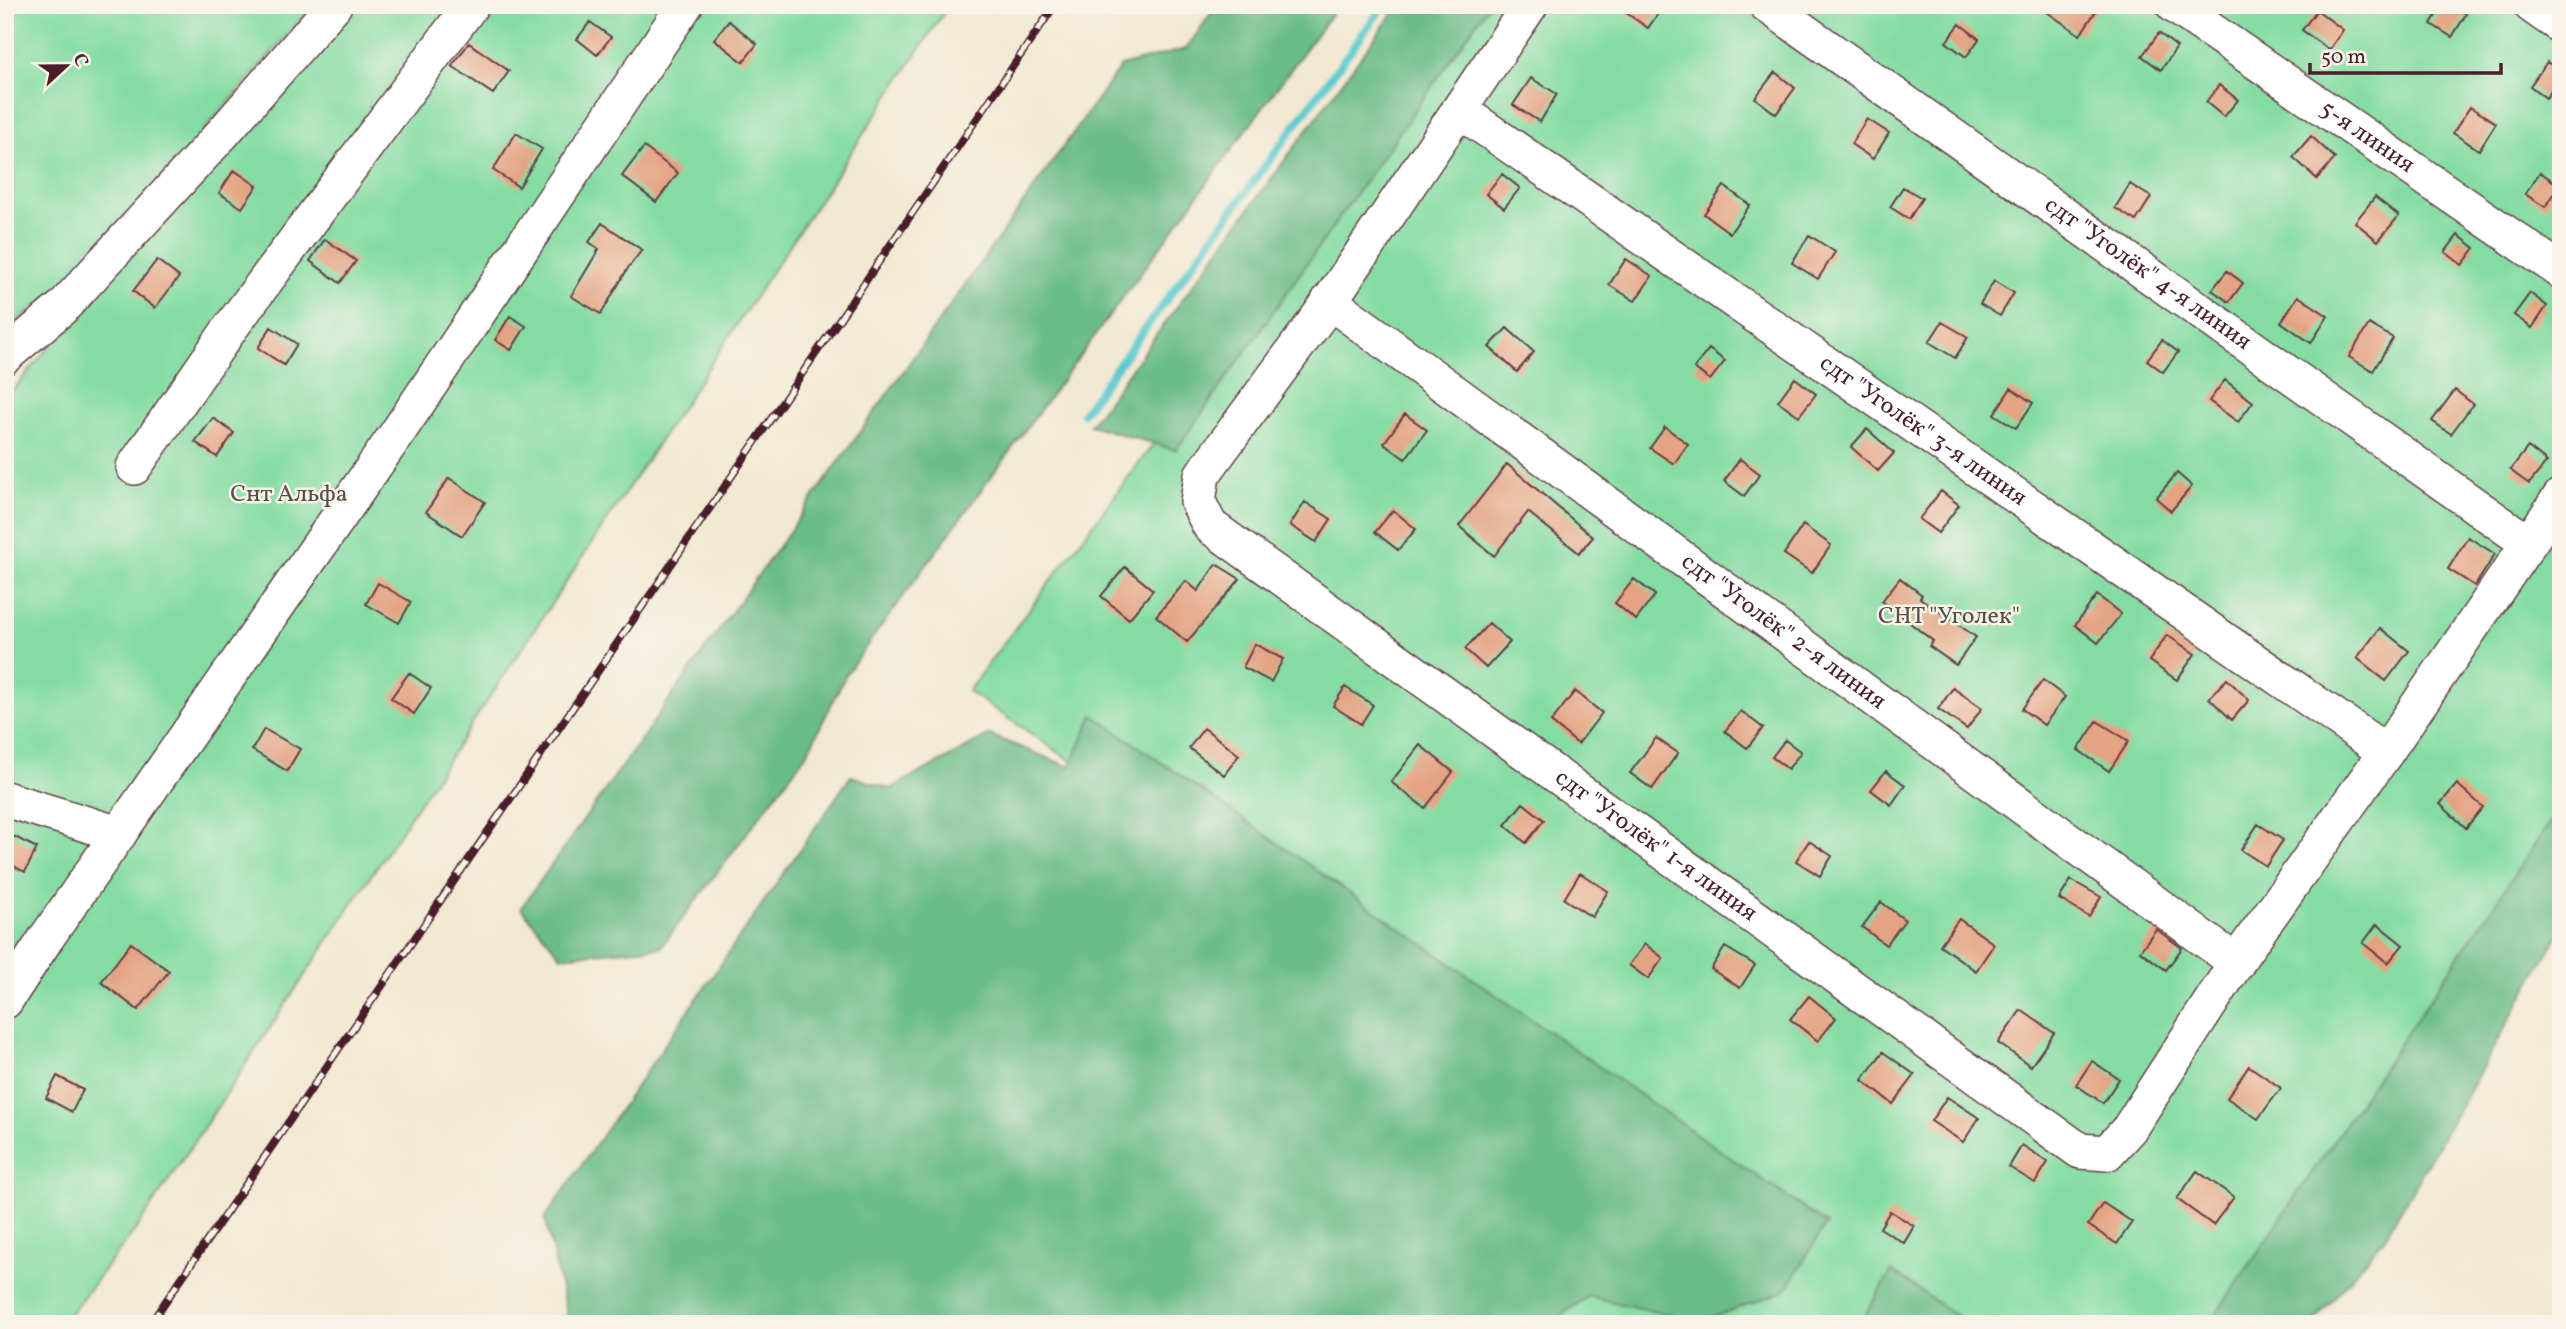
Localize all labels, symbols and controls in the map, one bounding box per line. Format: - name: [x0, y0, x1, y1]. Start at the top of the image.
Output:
- north arrow: [32, 32, 102, 102]
- scale bar: [2310, 32, 2501, 76]
- text: 50 m: [2321, 43, 2366, 72]
- text: С: [66, 50, 94, 71]
- street label: 5-я линия: [2313, 93, 2421, 182]
- street label: сдт "Уголёк" 4-я линия: [2037, 189, 2258, 359]
- street label: сдт "Уголёк" 3-я линия: [1812, 347, 2033, 515]
- park label: Снт Альфа: [230, 478, 348, 512]
- street label: сдт "Уголёк" 2-я линия: [1674, 546, 1893, 718]
- park label: СНТ "Уголек": [1878, 600, 2020, 634]
- street label: сдт "Уголёк" 1-я линия: [1547, 762, 1764, 931]

